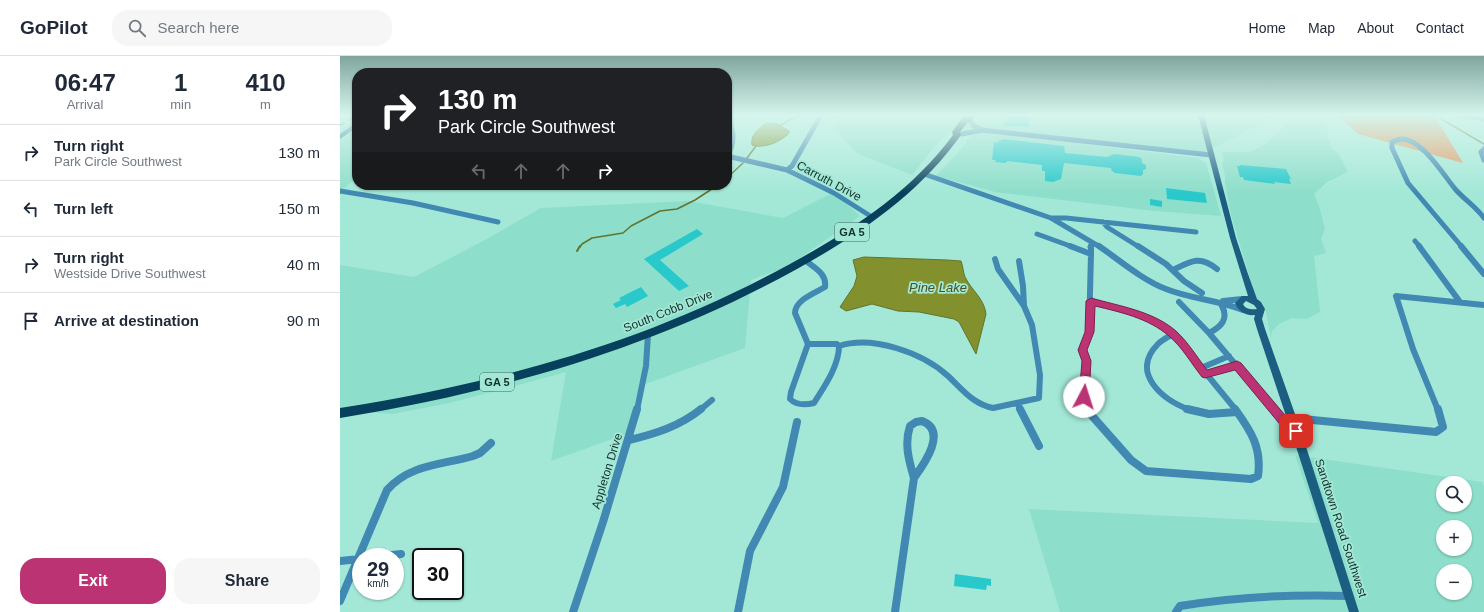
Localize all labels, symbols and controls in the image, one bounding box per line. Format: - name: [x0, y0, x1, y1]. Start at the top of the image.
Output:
- search box: [112, 10, 392, 46]
- text: GoPilot: [20, 17, 88, 38]
- icon: search: [126, 17, 148, 39]
- text: Search here: [158, 19, 239, 36]
- text: Home: [1249, 20, 1286, 36]
- text: Map: [1308, 20, 1335, 36]
- text: About: [1357, 20, 1394, 36]
- text: Contact: [1416, 20, 1464, 36]
- text: 06:47: [54, 69, 116, 96]
- text: 1: [174, 69, 187, 96]
- text: 410: [246, 69, 286, 96]
- icon: right: [372, 84, 424, 136]
- text: 130 m: [438, 84, 517, 115]
- text: Arrival: [67, 97, 104, 112]
- text: min: [170, 97, 191, 112]
- text: m: [260, 97, 271, 112]
- text: Park Circle Southwest: [438, 117, 615, 137]
- text: Turn right: [54, 137, 124, 154]
- icon: right: [20, 142, 42, 164]
- text: 130 m: [278, 144, 320, 161]
- text: Park Circle Southwest: [54, 154, 182, 169]
- street label: Carruth Drive: [794, 158, 864, 204]
- icon: left: [468, 160, 490, 182]
- icon: ahead: [510, 160, 532, 182]
- icon: ahead: [552, 160, 574, 182]
- icon: right: [594, 160, 616, 182]
- icon: left: [20, 198, 42, 220]
- text: Turn left: [54, 200, 113, 217]
- text: 150 m: [278, 200, 320, 217]
- road number: GA 5: [835, 223, 869, 241]
- text: Turn right: [54, 249, 124, 266]
- icon: right: [20, 254, 42, 276]
- text: 40 m: [287, 256, 320, 273]
- text: Westside Drive Southwest: [54, 266, 206, 281]
- water label: Pine Lake: [909, 280, 967, 295]
- street label: South Cobb Drive: [621, 287, 715, 335]
- icon: arrive: [20, 310, 42, 332]
- text: Arrive at destination: [54, 312, 199, 329]
- text: 90 m: [287, 312, 320, 329]
- road number: GA 5: [480, 373, 514, 391]
- position arrow: [1063, 376, 1105, 418]
- pin: [1279, 414, 1313, 448]
- icon: arrive: [1285, 420, 1307, 442]
- street label: Appleton Drive: [589, 431, 625, 511]
- street label: Sandtown Road Southwest: [1312, 457, 1370, 600]
- map controls: [1436, 476, 1472, 600]
- button: search: [1436, 476, 1472, 512]
- button: +: [1436, 520, 1472, 556]
- speed limit sign: 30: [412, 548, 464, 600]
- button: Exit: [20, 558, 166, 604]
- button: Share: [174, 558, 320, 604]
- text: 29: [367, 558, 389, 580]
- button: −: [1436, 564, 1472, 600]
- text: km/h: [367, 578, 389, 589]

